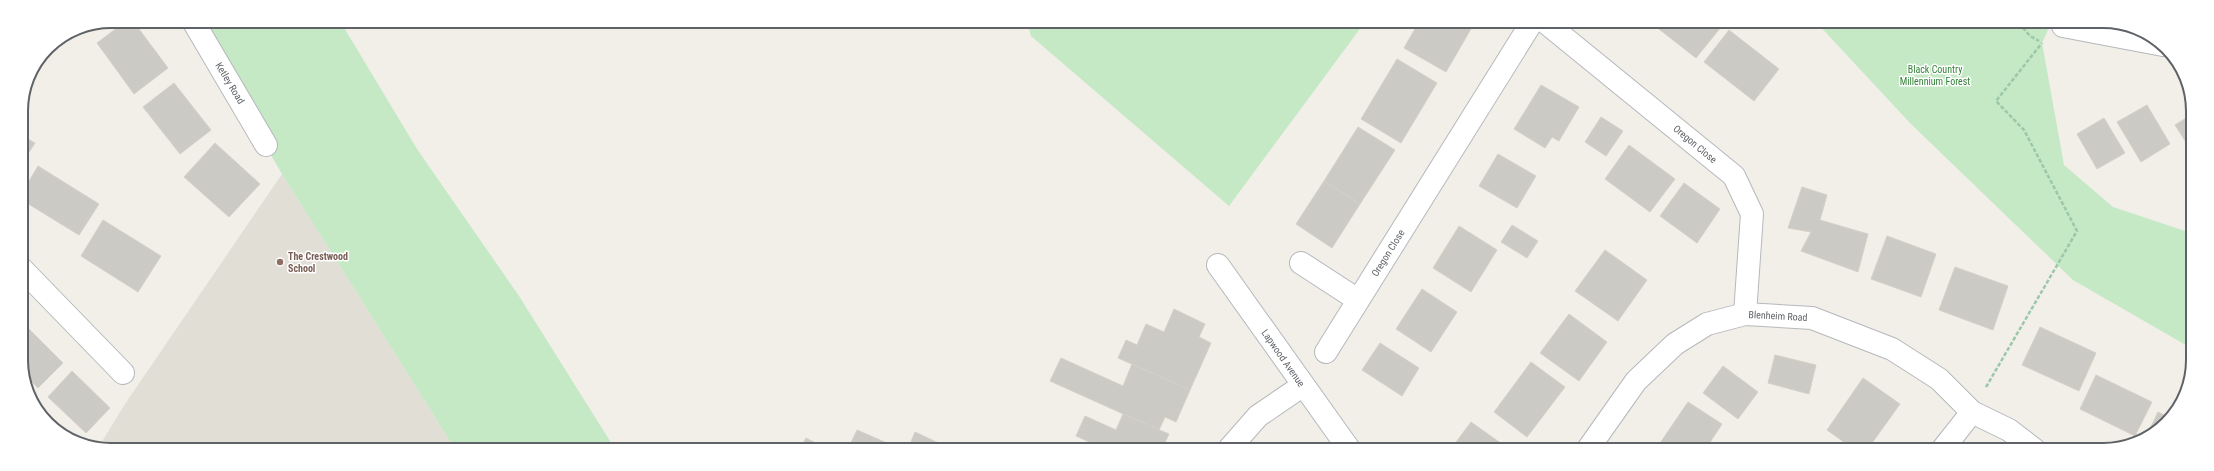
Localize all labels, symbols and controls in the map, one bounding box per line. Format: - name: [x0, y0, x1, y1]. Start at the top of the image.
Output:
- street label: Ketley Road: [213, 60, 247, 106]
- park label: Black Country Millennium Forest: [1900, 64, 1970, 87]
- street label: Oregon Close: [1671, 123, 1719, 165]
- street label: Oregon Close: [1369, 227, 1407, 278]
- place label: The Crestwood School: [288, 251, 348, 274]
- marker: The Crestwood School: [275, 257, 285, 267]
- street label: Blenheim Road: [1748, 309, 1808, 323]
- street label: Lapwood Avenue: [1259, 327, 1307, 389]

